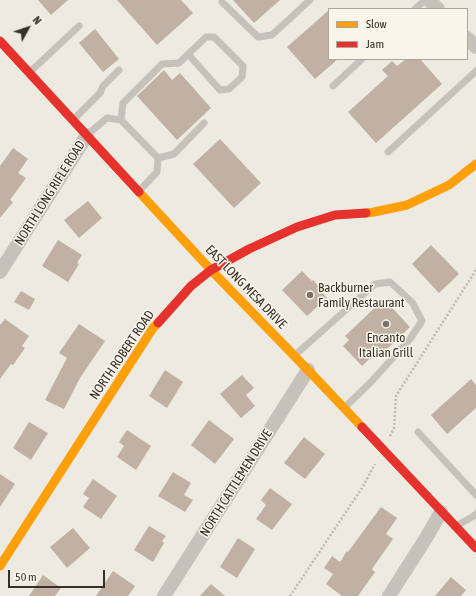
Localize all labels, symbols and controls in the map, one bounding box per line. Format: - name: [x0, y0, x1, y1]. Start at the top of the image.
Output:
- north arrow: [8, 8, 48, 48]
- legend: [328, 8, 468, 60]
- text: N: [31, 14, 44, 27]
- text: Slow: [366, 17, 387, 31]
- text: Jam: [366, 37, 384, 51]
- street label: NORTH LONG RIFLE ROAD: [11, 138, 89, 248]
- street label: EAST LONG MESA DRIVE: [202, 242, 290, 332]
- place label: Backburner Family Restaurant: [318, 280, 405, 311]
- marker: Backburner Family Restaurant: [305, 290, 315, 300]
- street label: NORTH ROBERT ROAD: [86, 308, 158, 402]
- marker: Encanto Italian Grill: [381, 319, 391, 329]
- place label: Encanto Italian Grill: [359, 330, 413, 361]
- street label: NORTH CATTLEMEN DRIVE: [197, 427, 275, 539]
- scale bar: [10, 562, 107, 588]
- text: 50 m: [15, 570, 37, 584]

